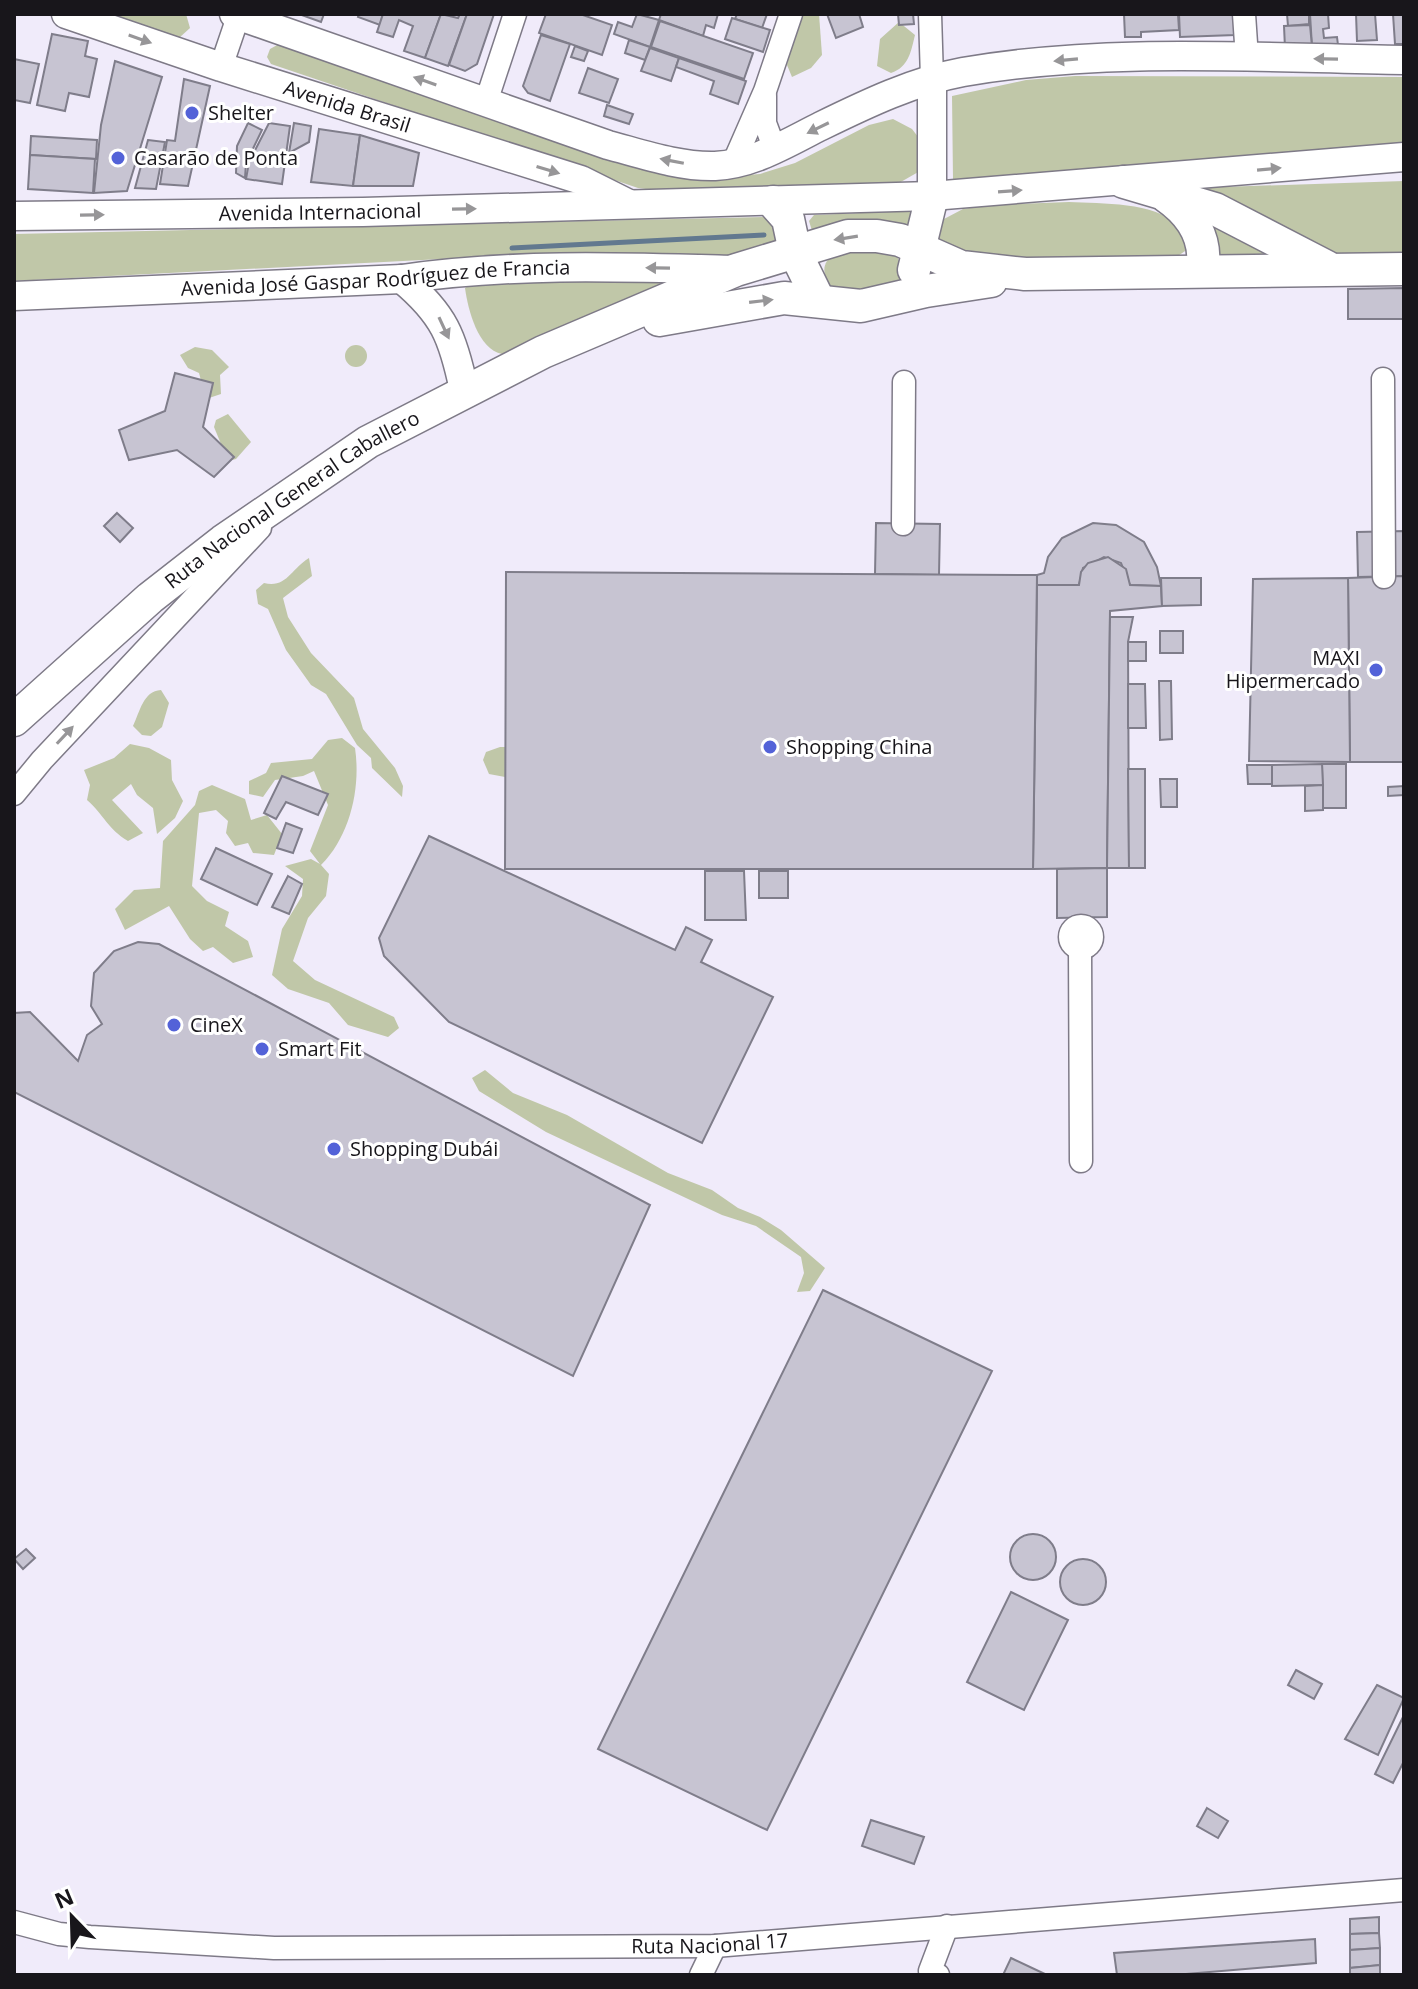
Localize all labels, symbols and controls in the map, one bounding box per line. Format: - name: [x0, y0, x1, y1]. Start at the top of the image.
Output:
- one-way arrow: [128, 34, 152, 46]
- one-way arrow: [1313, 53, 1338, 65]
- one-way arrow: [1053, 54, 1078, 67]
- street label: Avenida Brasil: [280, 74, 414, 139]
- one-way arrow: [413, 74, 437, 86]
- place label: Shelter: [208, 99, 274, 126]
- marker: Shelter: [183, 104, 201, 122]
- one-way arrow: [806, 121, 829, 135]
- place label: Casarão de Ponta: [134, 144, 298, 171]
- marker: Casarão de Ponta: [109, 149, 127, 167]
- one-way arrow: [659, 154, 684, 167]
- one-way arrow: [1257, 162, 1282, 175]
- one-way arrow: [536, 164, 560, 176]
- one-way arrow: [998, 184, 1023, 197]
- street label: Avenida Internacional: [218, 196, 422, 227]
- one-way arrow: [452, 203, 477, 216]
- one-way arrow: [80, 209, 105, 221]
- one-way arrow: [833, 233, 858, 245]
- street label: Avenida José Gaspar Rodríguez de Francia: [180, 253, 570, 302]
- one-way arrow: [645, 262, 670, 274]
- one-way arrow: [749, 294, 774, 307]
- one-way arrow: [437, 316, 451, 339]
- street label: Ruta Nacional General Caballero: [159, 404, 424, 595]
- place label: MAXI Hipermercado: [1226, 644, 1360, 694]
- marker: MAXI Hipermercado: [1367, 661, 1385, 679]
- one-way arrow: [55, 726, 73, 745]
- place label: Shopping China: [786, 733, 932, 760]
- marker: Shopping China: [761, 738, 779, 756]
- place label: CineX: [190, 1011, 243, 1038]
- marker: CineX: [165, 1016, 183, 1034]
- place label: Smart Fit: [278, 1035, 362, 1062]
- marker: Smart Fit: [253, 1040, 271, 1058]
- place label: Shopping Dubái: [350, 1135, 498, 1162]
- marker: Shopping Dubái: [325, 1140, 343, 1158]
- north arrow: [32, 1877, 112, 1957]
- text: N: [50, 1880, 78, 1915]
- street label: Ruta Nacional 17: [631, 1926, 790, 1959]

